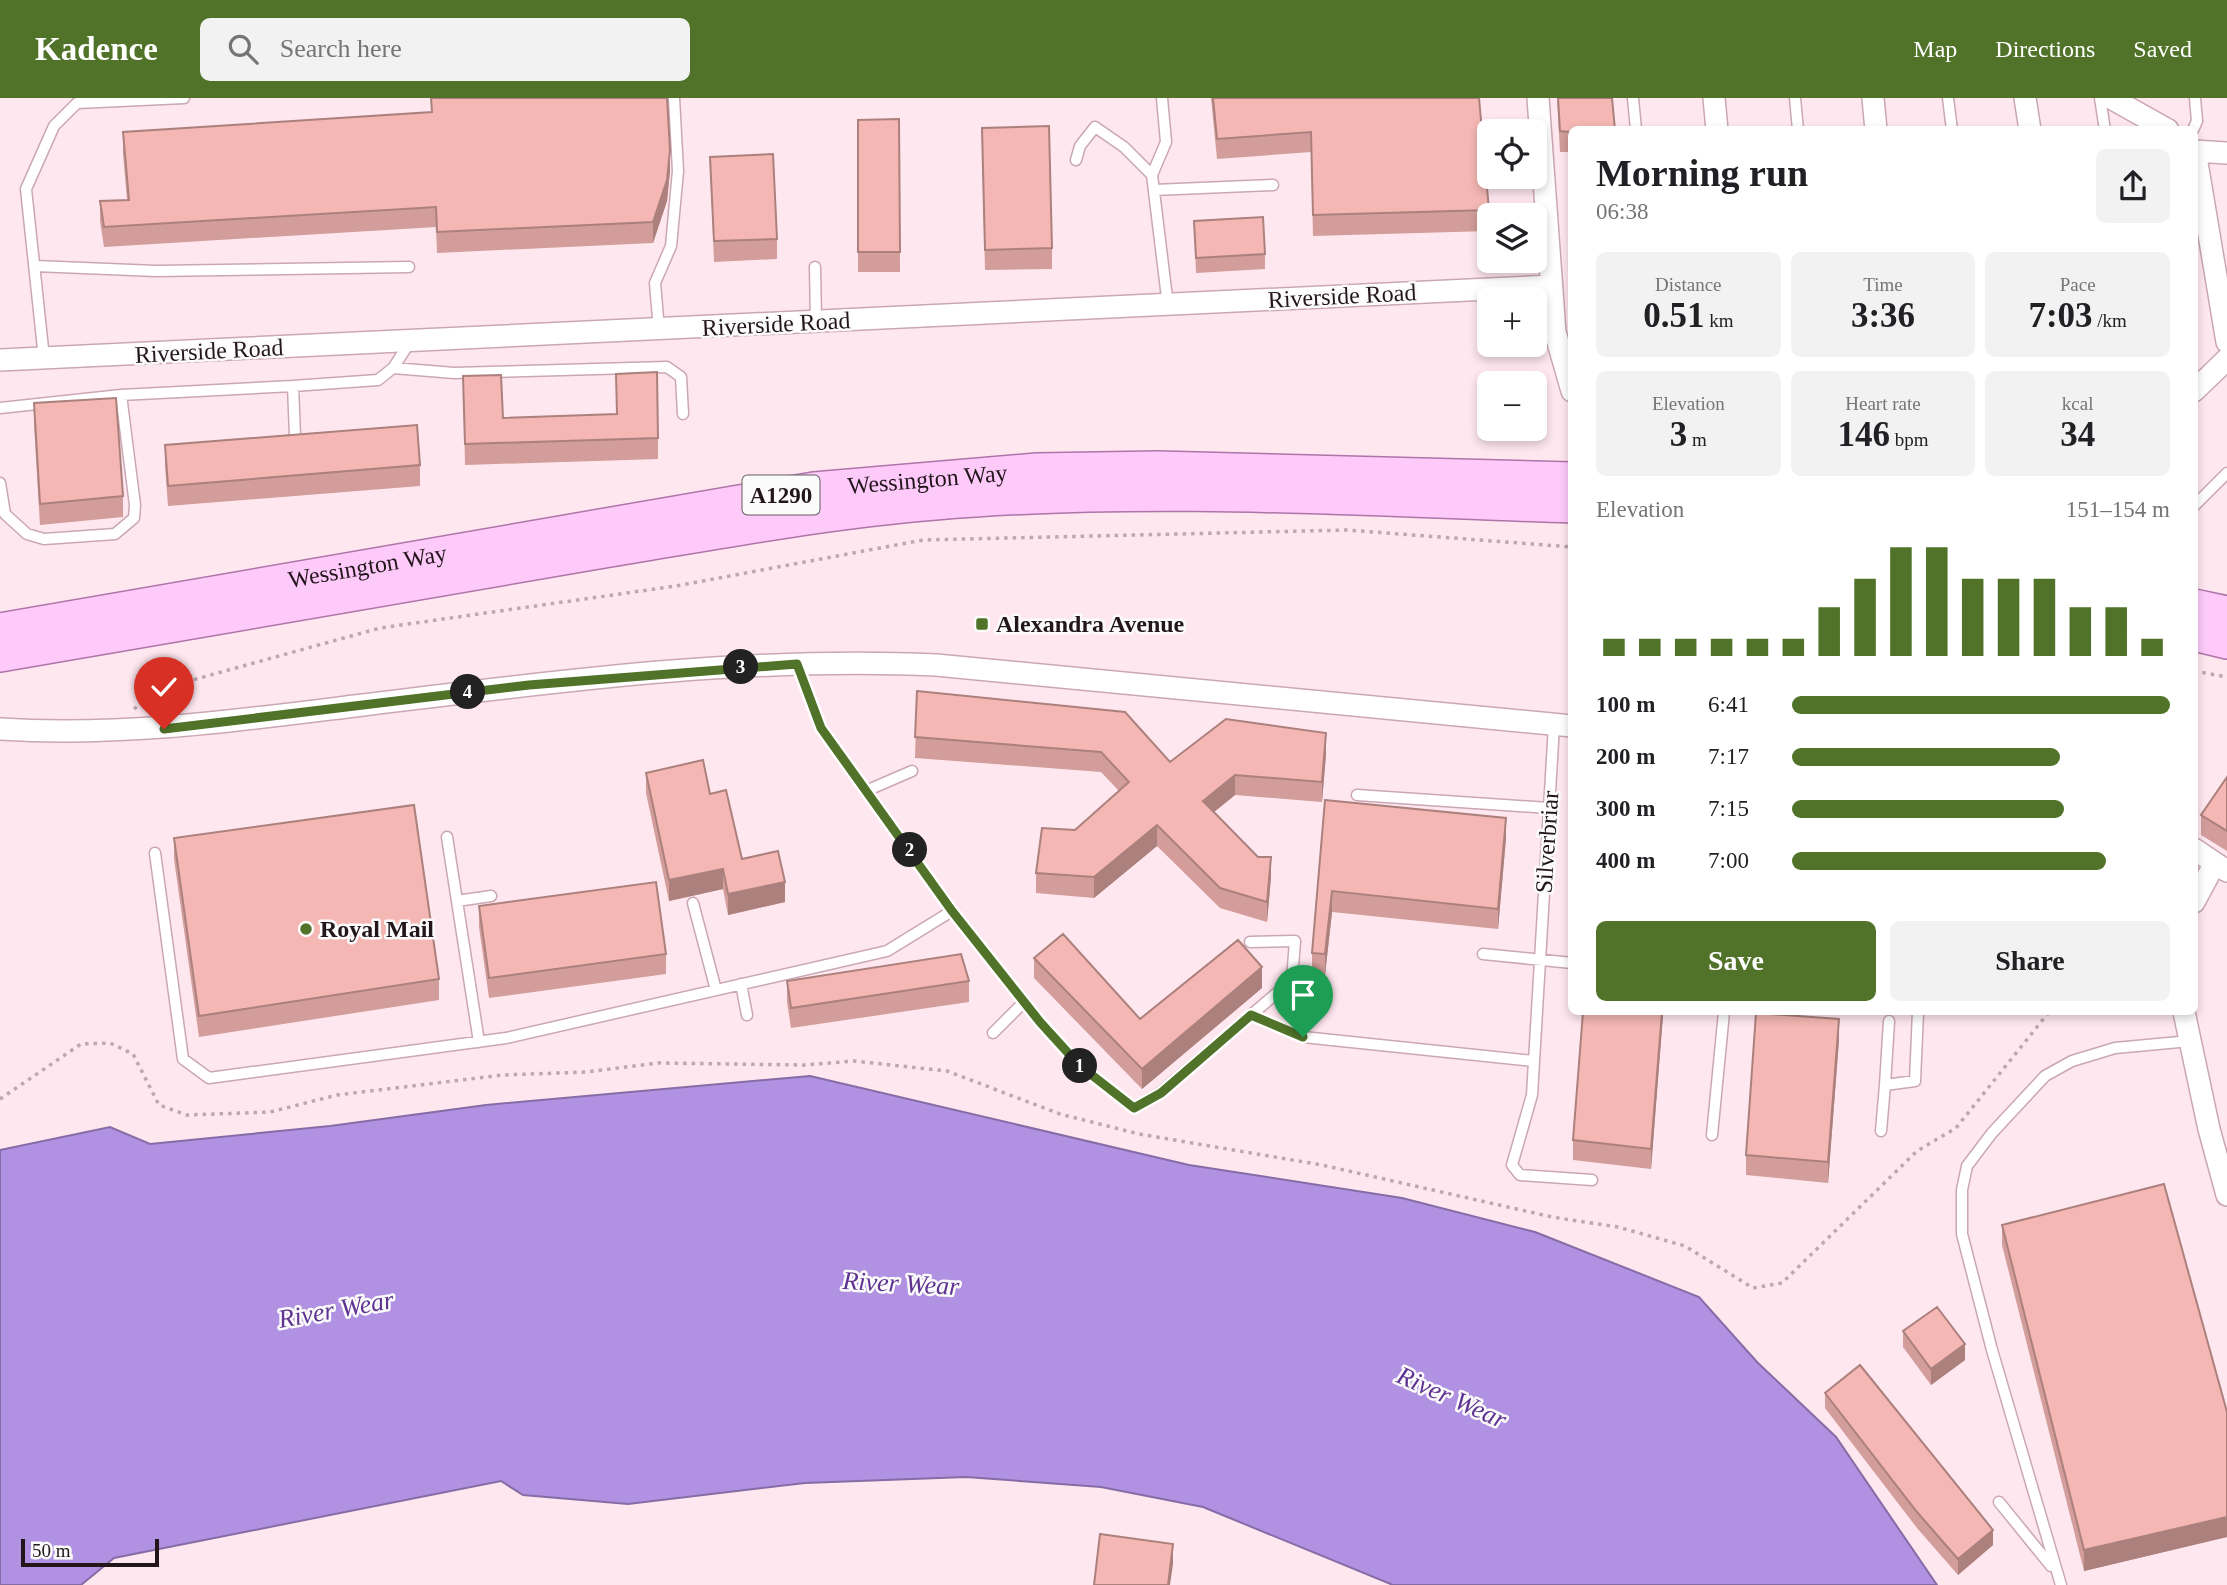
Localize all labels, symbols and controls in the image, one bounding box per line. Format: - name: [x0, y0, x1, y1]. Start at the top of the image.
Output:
- search box: [200, 18, 690, 81]
- icon: search: [224, 30, 262, 68]
- text: Kadence: [35, 31, 158, 67]
- text: Search here: [280, 34, 402, 63]
- text: Map: [1913, 36, 1957, 62]
- text: Directions: [1995, 36, 2095, 62]
- text: Saved: [2133, 36, 2192, 62]
- map controls: [1477, 119, 1547, 441]
- button: locate: [1477, 119, 1547, 189]
- button: share: [2096, 149, 2170, 223]
- text: Morning run: [1596, 152, 1808, 194]
- text: 06:38: [1596, 199, 1648, 224]
- button: layers: [1477, 203, 1547, 273]
- text: Distance: [1655, 274, 1722, 295]
- text: Time: [1863, 274, 1903, 295]
- text: Pace: [2060, 274, 2096, 295]
- street label: Riverside Road: [1267, 279, 1417, 313]
- button: +: [1477, 287, 1547, 357]
- text: 0.51: [1643, 296, 1704, 335]
- text: 3:36: [1851, 296, 1915, 335]
- text: 7:03: [2028, 296, 2093, 335]
- street label: Riverside Road: [701, 307, 851, 341]
- text: km: [1704, 310, 1733, 331]
- text: /km: [2093, 310, 2127, 331]
- street label: Riverside Road: [134, 334, 284, 368]
- button: −: [1477, 371, 1547, 441]
- text: Elevation: [1652, 393, 1725, 414]
- text: Heart rate: [1845, 393, 1921, 414]
- text: kcal: [2062, 393, 2093, 414]
- text: 3: [1670, 415, 1687, 454]
- text: 146: [1837, 415, 1890, 454]
- text: 34: [2060, 415, 2095, 454]
- text: m: [1687, 429, 1707, 450]
- text: bpm: [1890, 429, 1929, 450]
- street label: Wessington Way: [846, 460, 1008, 499]
- road number: A1290: [742, 476, 820, 514]
- text: Elevation: [1596, 497, 1684, 522]
- text: 151–154 m: [2066, 497, 2170, 522]
- street label: Wessington Way: [286, 540, 449, 593]
- place label: Alexandra Avenue: [996, 611, 1185, 637]
- marker: Alexandra Avenue: [974, 616, 990, 632]
- pin: 3: [724, 650, 758, 684]
- text: 3: [736, 656, 745, 677]
- pin: [134, 657, 194, 729]
- icon: check: [145, 668, 183, 706]
- pin: 4: [450, 674, 486, 710]
- text: 4: [463, 681, 472, 702]
- text: 100 m: [1596, 692, 1655, 717]
- text: 6:41: [1708, 692, 1749, 717]
- text: 200 m: [1596, 744, 1655, 769]
- text: 7:17: [1708, 744, 1749, 769]
- street label: Silverbriar: [1530, 790, 1564, 894]
- text: 300 m: [1596, 796, 1655, 821]
- text: 7:15: [1708, 796, 1749, 821]
- pin: 2: [892, 832, 928, 868]
- text: 2: [905, 839, 914, 860]
- text: 400 m: [1596, 848, 1655, 873]
- text: 7:00: [1708, 848, 1749, 873]
- place label: Royal Mail: [320, 916, 434, 942]
- marker: Royal Mail: [298, 921, 314, 937]
- button: Save: [1596, 921, 1876, 1001]
- button: Share: [1890, 921, 2170, 1001]
- pin: [1273, 965, 1333, 1037]
- icon: arrive: [1284, 976, 1322, 1014]
- pin: 1: [1062, 1048, 1098, 1084]
- text: 1: [1075, 1055, 1084, 1076]
- water label: River Wear: [841, 1266, 961, 1301]
- water label: River Wear: [275, 1285, 397, 1334]
- water label: River Wear: [1392, 1360, 1512, 1435]
- scale bar: [21, 1536, 159, 1568]
- text: 50 m: [32, 1540, 71, 1561]

